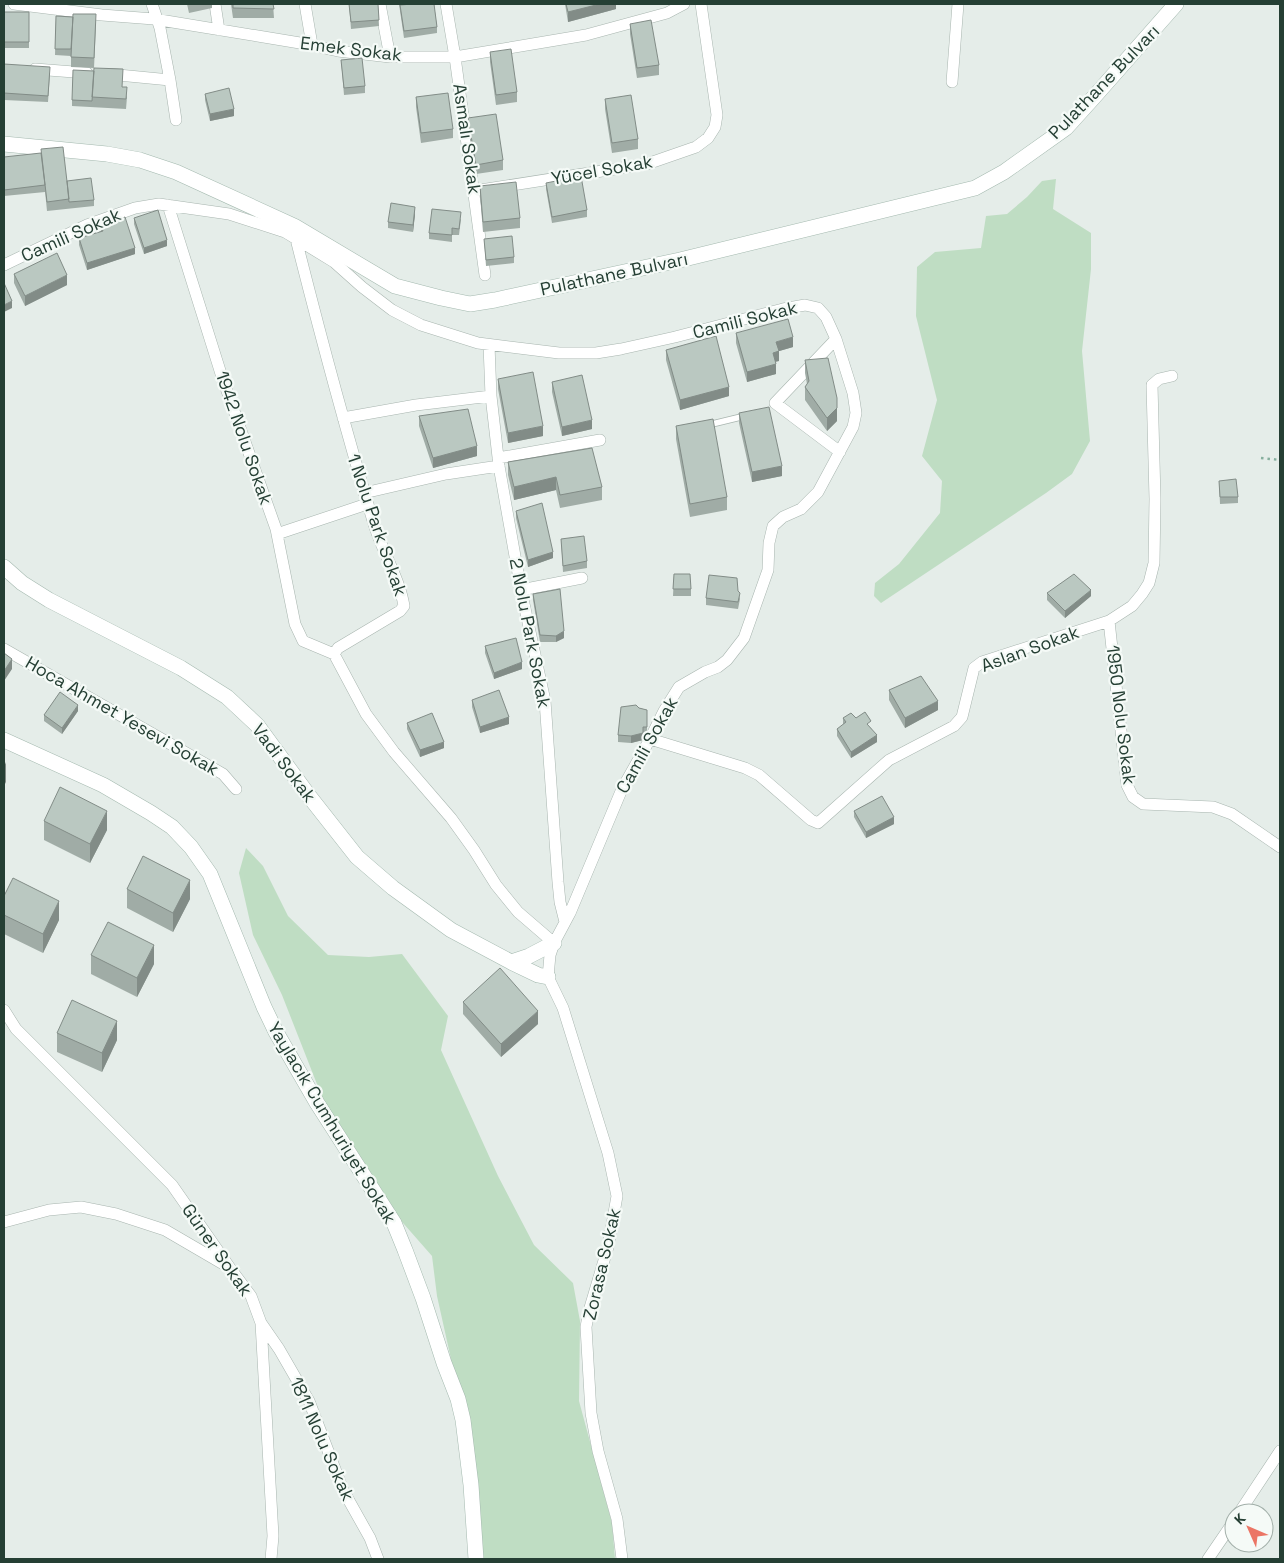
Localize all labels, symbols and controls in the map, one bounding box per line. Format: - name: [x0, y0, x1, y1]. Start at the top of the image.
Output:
- street label: Pulathane Bulvarı: [1043, 20, 1164, 144]
- street label: Emek Sokak: [299, 31, 404, 66]
- street label: Asmalı Sokak: [448, 82, 487, 196]
- street label: Yücel Sokak: [549, 149, 655, 190]
- street label: Camili Sokak: [17, 202, 125, 267]
- street label: Pulathane Bulvarı: [538, 247, 690, 300]
- street label: Camili Sokak: [690, 295, 800, 344]
- street label: 1942 Nolu Sokak: [211, 368, 278, 508]
- street label: 1 Nolu Park Sokak: [342, 451, 413, 599]
- street label: 2 Nolu Park Sokak: [505, 556, 556, 710]
- street label: Aslan Sokak: [978, 620, 1082, 677]
- street label: 1950 Nolu Sokak: [1102, 644, 1141, 786]
- street label: Hoca Ahmet Yesevi Sokak: [21, 651, 223, 781]
- street label: Camili Sokak: [611, 692, 683, 797]
- street label: Vadi Sokak: [247, 719, 322, 807]
- street label: Yaylacık Cumhuriyet Sokak: [263, 1018, 402, 1228]
- street label: Güner Sokak: [177, 1199, 258, 1301]
- street label: Zorasa Sokak: [577, 1205, 626, 1322]
- street label: 1811 Nolu Sokak: [285, 1373, 360, 1505]
- north arrow: [1224, 1503, 1274, 1553]
- text: K: [1230, 1509, 1249, 1528]

